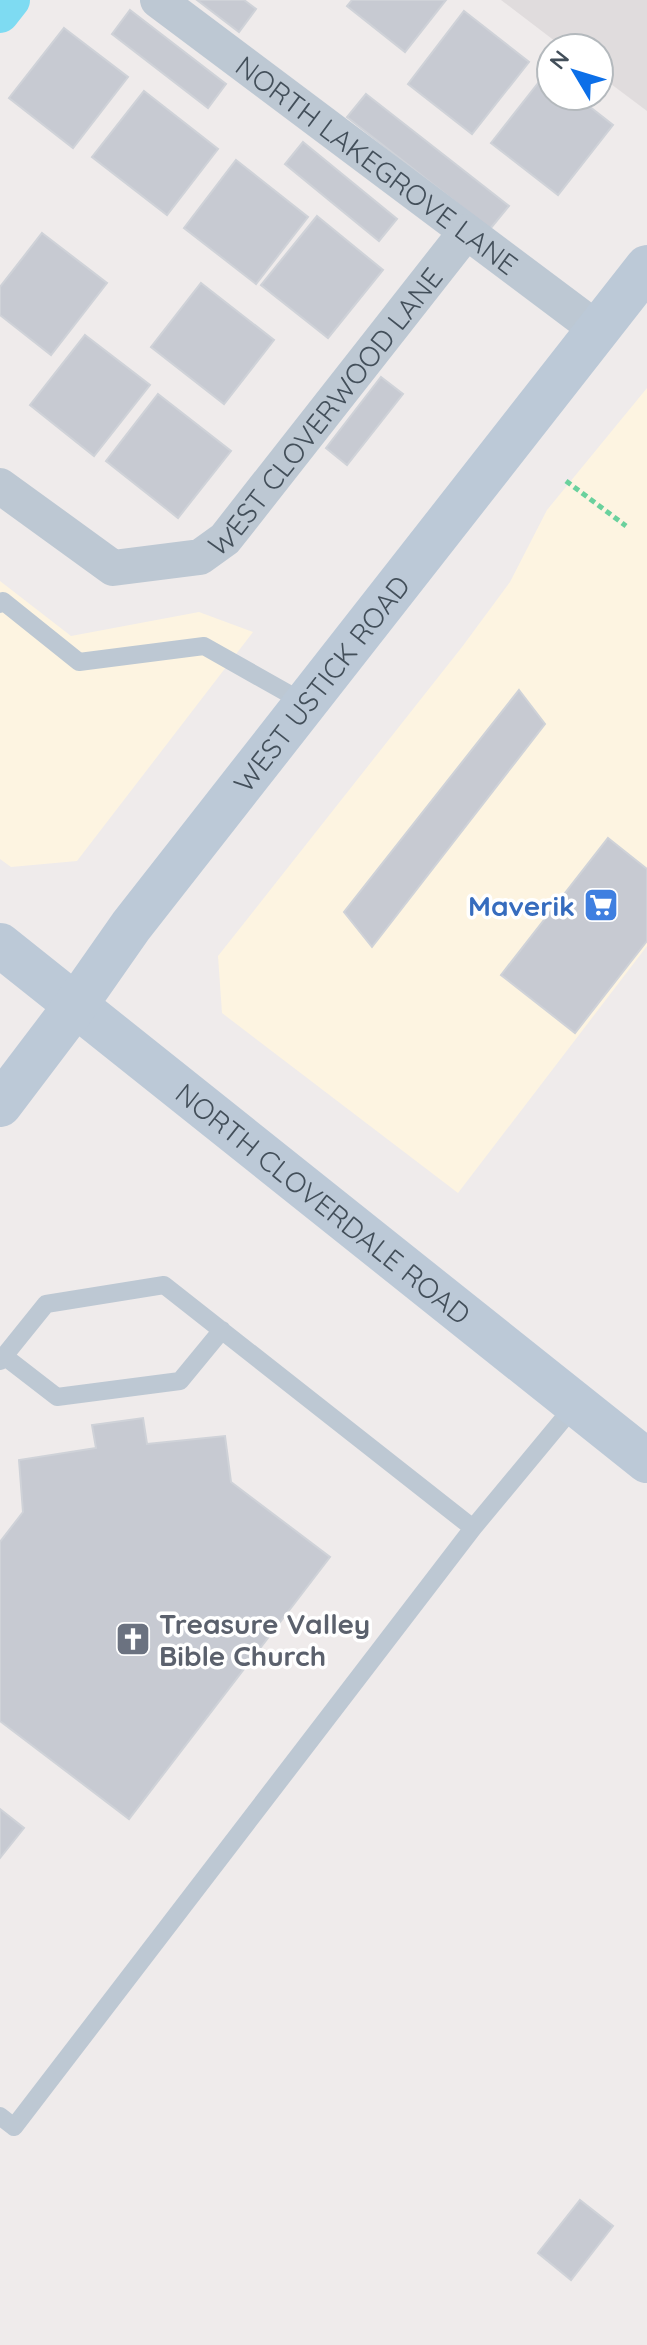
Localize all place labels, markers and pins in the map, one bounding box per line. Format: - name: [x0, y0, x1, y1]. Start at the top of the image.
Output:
- supermarket icon: Maverik: [582, 886, 620, 924]
- place label: Maverik: [468, 888, 575, 923]
- place label: Treasure Valley Bible Church: [159, 1606, 370, 1673]
- church icon: Treasure Valley Bible Church: [114, 1620, 152, 1658]

